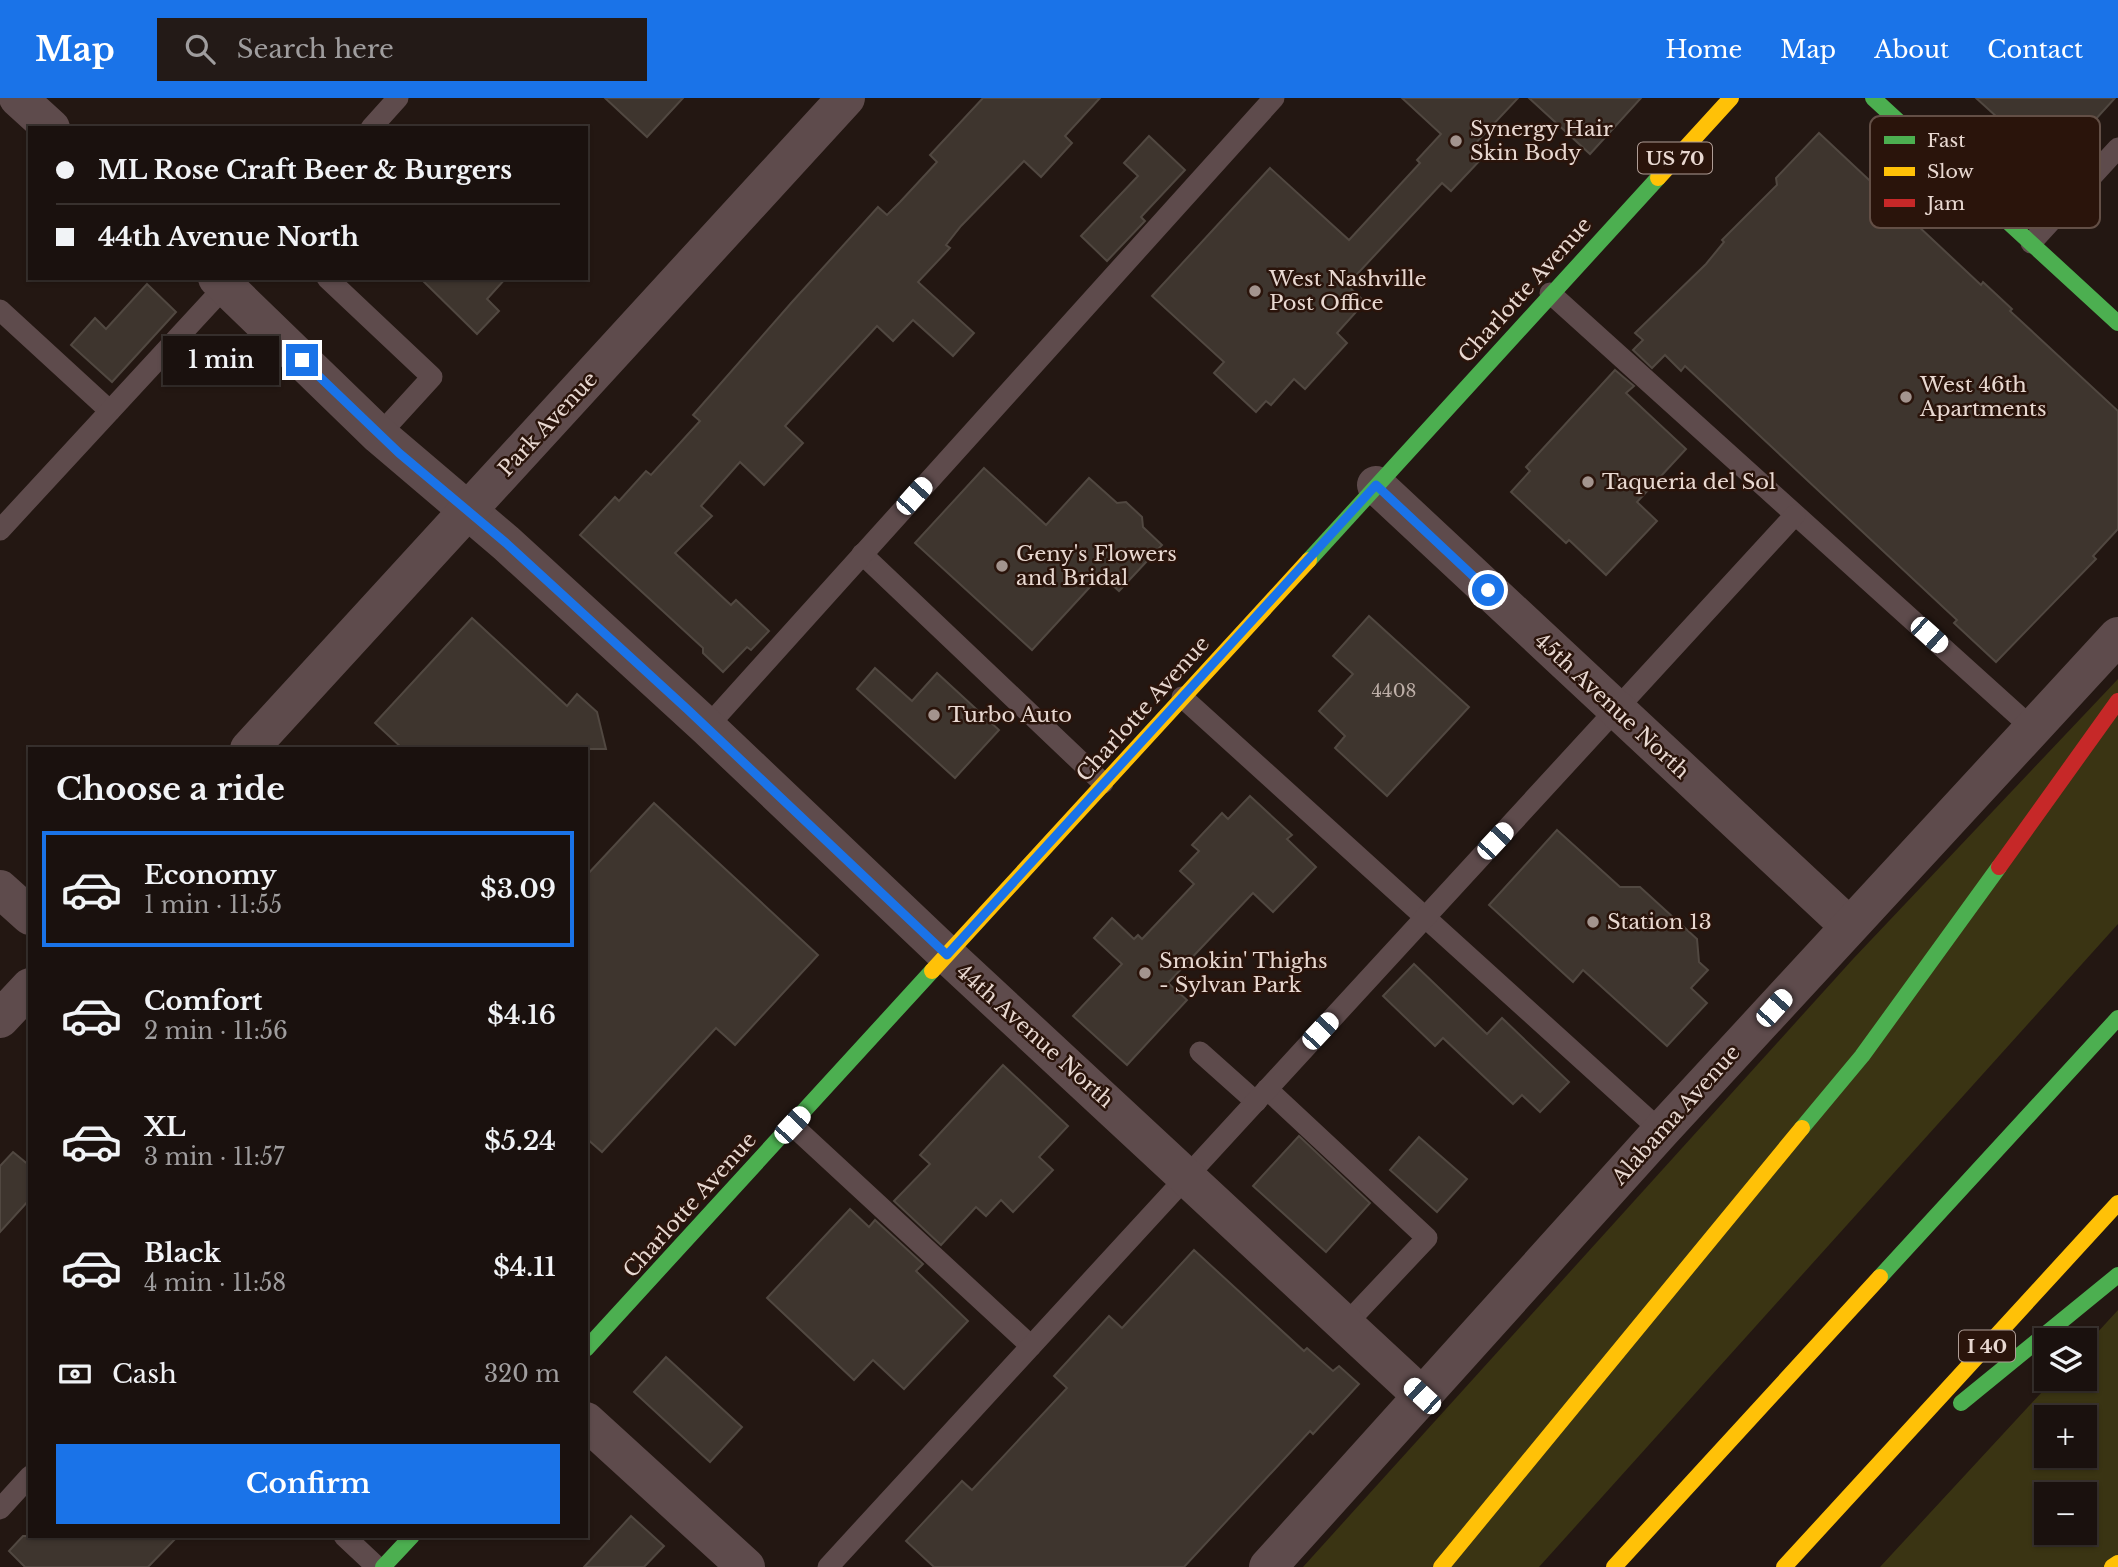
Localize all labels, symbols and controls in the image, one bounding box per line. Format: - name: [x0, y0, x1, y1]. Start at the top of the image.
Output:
- search box: [157, 18, 647, 81]
- text: Map: [35, 29, 115, 70]
- icon: search: [181, 30, 219, 68]
- text: Search here: [237, 33, 394, 65]
- text: Home: [1666, 35, 1742, 64]
- text: Map: [1780, 35, 1836, 64]
- text: About: [1874, 35, 1949, 64]
- text: Contact: [1987, 35, 2083, 64]
- place label: Synergy Hair Skin Body: [1470, 116, 1613, 166]
- legend: [1870, 116, 2100, 228]
- text: Fast: [1927, 129, 1966, 152]
- marker: Synergy Hair Skin Body: [1448, 133, 1464, 149]
- road number: US 70: [1638, 142, 1712, 174]
- text: ML Rose Craft Beer & Burgers: [98, 154, 512, 186]
- text: Slow: [1927, 160, 1974, 183]
- text: Jam: [1924, 192, 1965, 215]
- street label: Charlotte Avenue: [1453, 212, 1597, 368]
- text: 44th Avenue North: [98, 221, 359, 253]
- place label: West Nashville Post Office: [1268, 266, 1427, 316]
- marker: West Nashville Post Office: [1247, 283, 1263, 299]
- callout: 1 min: [162, 336, 278, 384]
- route end: [286, 344, 318, 376]
- text: 1 min: [188, 346, 254, 374]
- street label: Park Avenue: [493, 366, 603, 482]
- place label: West 46th Apartments: [1919, 372, 2047, 422]
- marker: West 46th Apartments: [1898, 389, 1914, 405]
- place label: Taqueria del Sol: [1602, 469, 1776, 495]
- car: [893, 473, 936, 519]
- marker: Taqueria del Sol: [1580, 474, 1596, 490]
- place label: Geny's Flowers and Bridal: [1016, 541, 1177, 591]
- marker: Geny's Flowers and Bridal: [994, 558, 1010, 574]
- route start: [1472, 574, 1504, 606]
- car: [1907, 613, 1952, 657]
- street label: 45th Avenue North: [1529, 628, 1695, 784]
- street label: Charlotte Avenue: [1071, 631, 1215, 787]
- house number: 4408: [1372, 680, 1416, 702]
- place label: Turbo Auto: [948, 702, 1072, 728]
- marker: Turbo Auto: [926, 707, 942, 723]
- text: Choose a ride: [56, 769, 285, 809]
- car: [1473, 818, 1518, 864]
- icon: car: [60, 858, 123, 921]
- text: Economy: [144, 859, 277, 891]
- text: $3.09: [480, 873, 556, 905]
- text: 1 min · 11:55: [144, 891, 282, 919]
- place label: Station 13: [1607, 909, 1712, 935]
- marker: Station 13: [1585, 914, 1601, 930]
- place label: Smokin' Thighs - Sylvan Park: [1159, 948, 1327, 998]
- street label: 44th Avenue North: [951, 959, 1119, 1113]
- marker: Smokin' Thighs - Sylvan Park: [1137, 965, 1153, 981]
- icon: car: [60, 984, 123, 1047]
- text: Comfort: [144, 985, 262, 1017]
- car: [1753, 985, 1796, 1031]
- text: $4.16: [487, 999, 556, 1031]
- car: [1298, 1008, 1343, 1054]
- text: 2 min · 11:56: [144, 1017, 288, 1045]
- street label: Alabama Avenue: [1606, 1040, 1746, 1191]
- car: [770, 1102, 815, 1148]
- icon: car: [60, 1110, 123, 1173]
- text: XL: [144, 1111, 186, 1143]
- text: $5.24: [484, 1125, 556, 1157]
- street label: Charlotte Avenue: [618, 1127, 762, 1283]
- text: 3 min · 11:57: [144, 1143, 285, 1171]
- icon: car: [60, 1236, 123, 1299]
- text: Black: [144, 1237, 221, 1269]
- text: $4.11: [493, 1251, 556, 1283]
- text: 4 min · 11:58: [144, 1269, 286, 1297]
- map controls: [2034, 1328, 2097, 1545]
- button: layers: [2034, 1328, 2097, 1391]
- road number: I 40: [1959, 1330, 2015, 1362]
- icon: cash: [56, 1355, 94, 1393]
- text: Cash: [112, 1358, 177, 1390]
- text: 320 m: [484, 1360, 560, 1388]
- car: [1400, 1374, 1445, 1418]
- button: +: [2034, 1405, 2097, 1468]
- button: Confirm: [56, 1444, 560, 1524]
- button: −: [2034, 1482, 2097, 1545]

